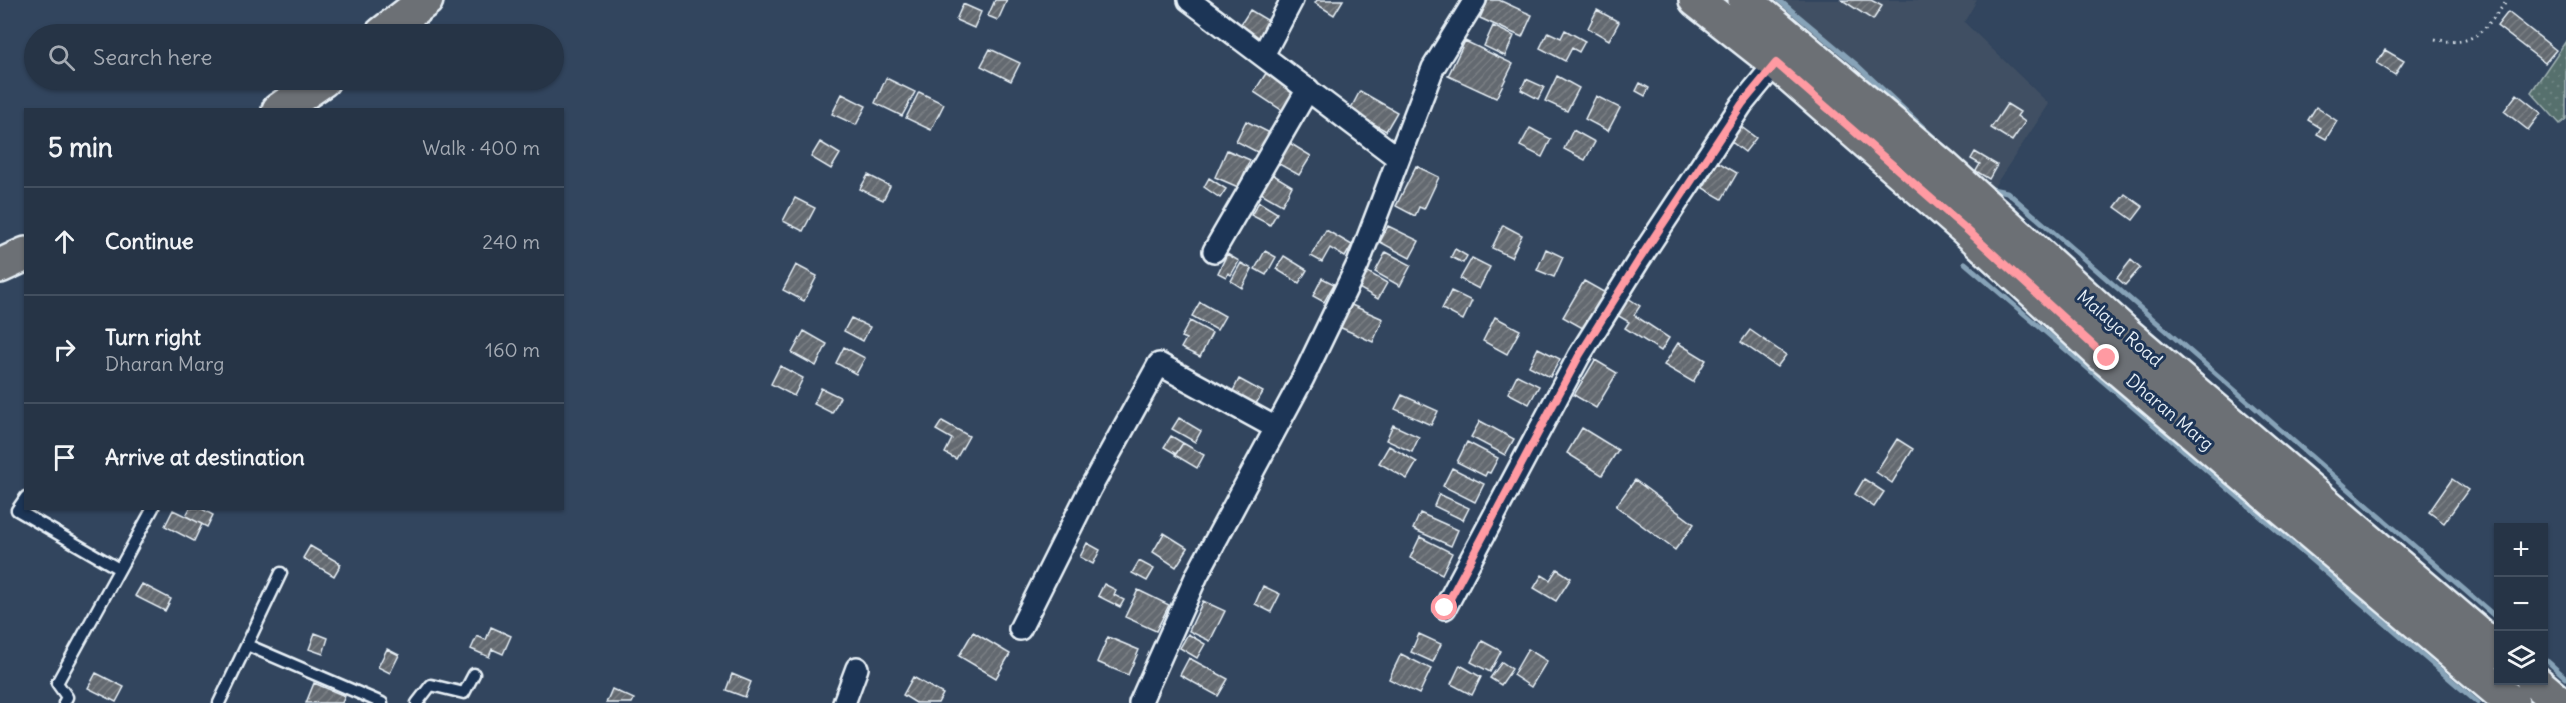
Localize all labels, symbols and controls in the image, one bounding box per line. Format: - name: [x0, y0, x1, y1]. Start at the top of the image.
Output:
- search box: [24, 24, 564, 90]
- icon: search: [45, 41, 78, 74]
- text: Search here: [93, 43, 212, 71]
- text: 5 min: [48, 131, 113, 164]
- text: Walk · 400 m: [422, 135, 540, 160]
- icon: ahead: [48, 225, 81, 258]
- text: Continue: [105, 227, 194, 255]
- text: 240 m: [482, 229, 540, 254]
- street label: Malaya Road: [2072, 285, 2168, 372]
- text: Turn right: [105, 323, 201, 351]
- icon: right: [48, 333, 81, 366]
- text: 160 m: [485, 337, 540, 362]
- route end: [2093, 344, 2119, 370]
- text: Dharan Marg: [105, 351, 224, 376]
- street label: Dharan Marg: [2121, 369, 2219, 455]
- icon: arrive: [48, 441, 81, 474]
- text: Arrive at destination: [105, 443, 305, 471]
- map controls: [2494, 523, 2548, 685]
- button: +: [2494, 523, 2548, 577]
- button: −: [2494, 577, 2548, 631]
- route start: [1431, 594, 1457, 620]
- button: layers: [2494, 631, 2548, 685]

